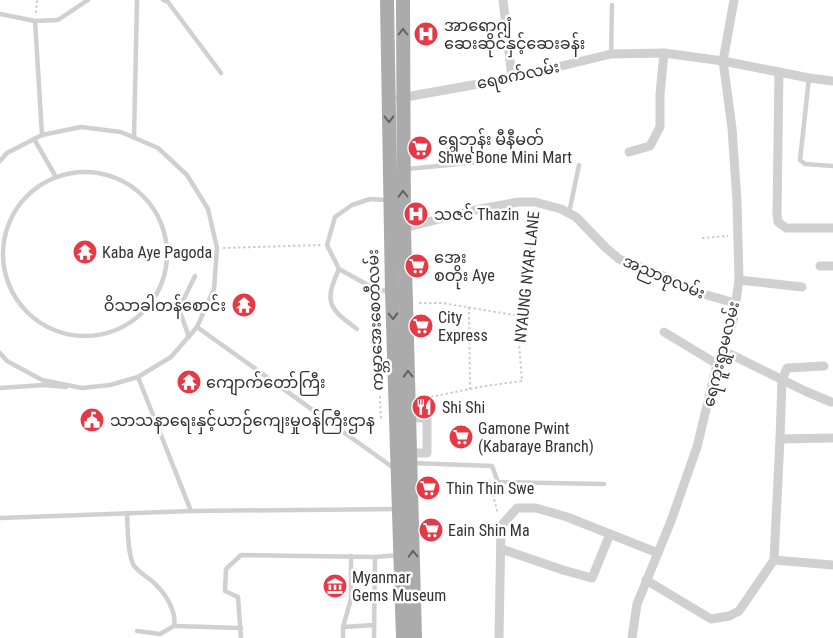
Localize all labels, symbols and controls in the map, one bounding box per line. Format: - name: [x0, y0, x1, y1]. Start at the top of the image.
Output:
- place label: အာရောဂျံ ဆေးဆိုင်နှင့်ဆေးခန်း: [444, 16, 585, 58]
- hospital icon: အာရောဂျံ ဆေးဆိုင်နှင့်ဆေးခန်း: [413, 21, 439, 47]
- one-way arrow: [398, 28, 408, 36]
- street label: ရေစက်လမ်း: [474, 55, 562, 97]
- one-way arrow: [384, 115, 394, 123]
- place label: ရွှေဘုန်း မီနီမတ် Shwe Bone Mini Mart: [438, 128, 572, 167]
- supermarket icon: ရွှေဘုန်း မီနီမတ် Shwe Bone Mini Mart: [407, 135, 433, 161]
- one-way arrow: [398, 190, 408, 198]
- hospital icon: သဇင် Thazin: [403, 201, 429, 227]
- place label: သဇင် Thazin: [434, 203, 519, 224]
- street label: NYAUNG NYAR LANE: [511, 210, 543, 344]
- temple icon: Kaba Aye Pagoda: [72, 239, 98, 265]
- place label: Kaba Aye Pagoda: [102, 243, 212, 262]
- place label: အေး စတိုး Aye: [434, 248, 495, 290]
- street label: ကမ္ဘာအေးစေတီလမ်း: [361, 249, 391, 391]
- street label: အညာစုလမ်း: [618, 249, 709, 307]
- supermarket icon: အေး စတိုး Aye: [404, 253, 430, 279]
- temple icon: ဝိသာခါတန်စောင်း: [231, 292, 257, 318]
- place label: ဝိသာခါတန်စောင်း: [104, 294, 226, 319]
- street label: ရေကူးရွာမလမ်း: [697, 299, 748, 410]
- place label: City Express: [438, 308, 488, 345]
- one-way arrow: [387, 312, 398, 320]
- supermarket icon: City Express: [408, 313, 434, 339]
- temple icon: ကျောက်တော်ကြီး: [176, 369, 202, 395]
- one-way arrow: [403, 370, 413, 378]
- place label: ကျောက်တော်ကြီး: [206, 371, 326, 396]
- restaurant icon: Shi Shi: [411, 394, 437, 420]
- place label: Shi Shi: [442, 398, 485, 417]
- public building icon: သာသနာရေးနှင့်ယာဉ်ကျေးမှုဝန်ကြီးဌာန: [79, 407, 105, 433]
- place label: သာသနာရေးနှင့်ယာဉ်ကျေးမှုဝန်ကြီးဌာန: [110, 409, 375, 435]
- place label: Gamone Pwint (Kabaraye Branch): [478, 419, 594, 456]
- supermarket icon: Gamone Pwint (Kabaraye Branch): [448, 424, 474, 450]
- supermarket icon: Thin Thin Swe: [415, 475, 441, 501]
- place label: Thin Thin Swe: [446, 479, 534, 498]
- supermarket icon: Eain Shin Ma: [418, 517, 444, 543]
- place label: Eain Shin Ma: [448, 521, 530, 540]
- one-way arrow: [408, 550, 418, 558]
- place label: Myanmar Gems Museum: [352, 568, 446, 605]
- museum icon: Myanmar Gems Museum: [322, 573, 348, 599]

